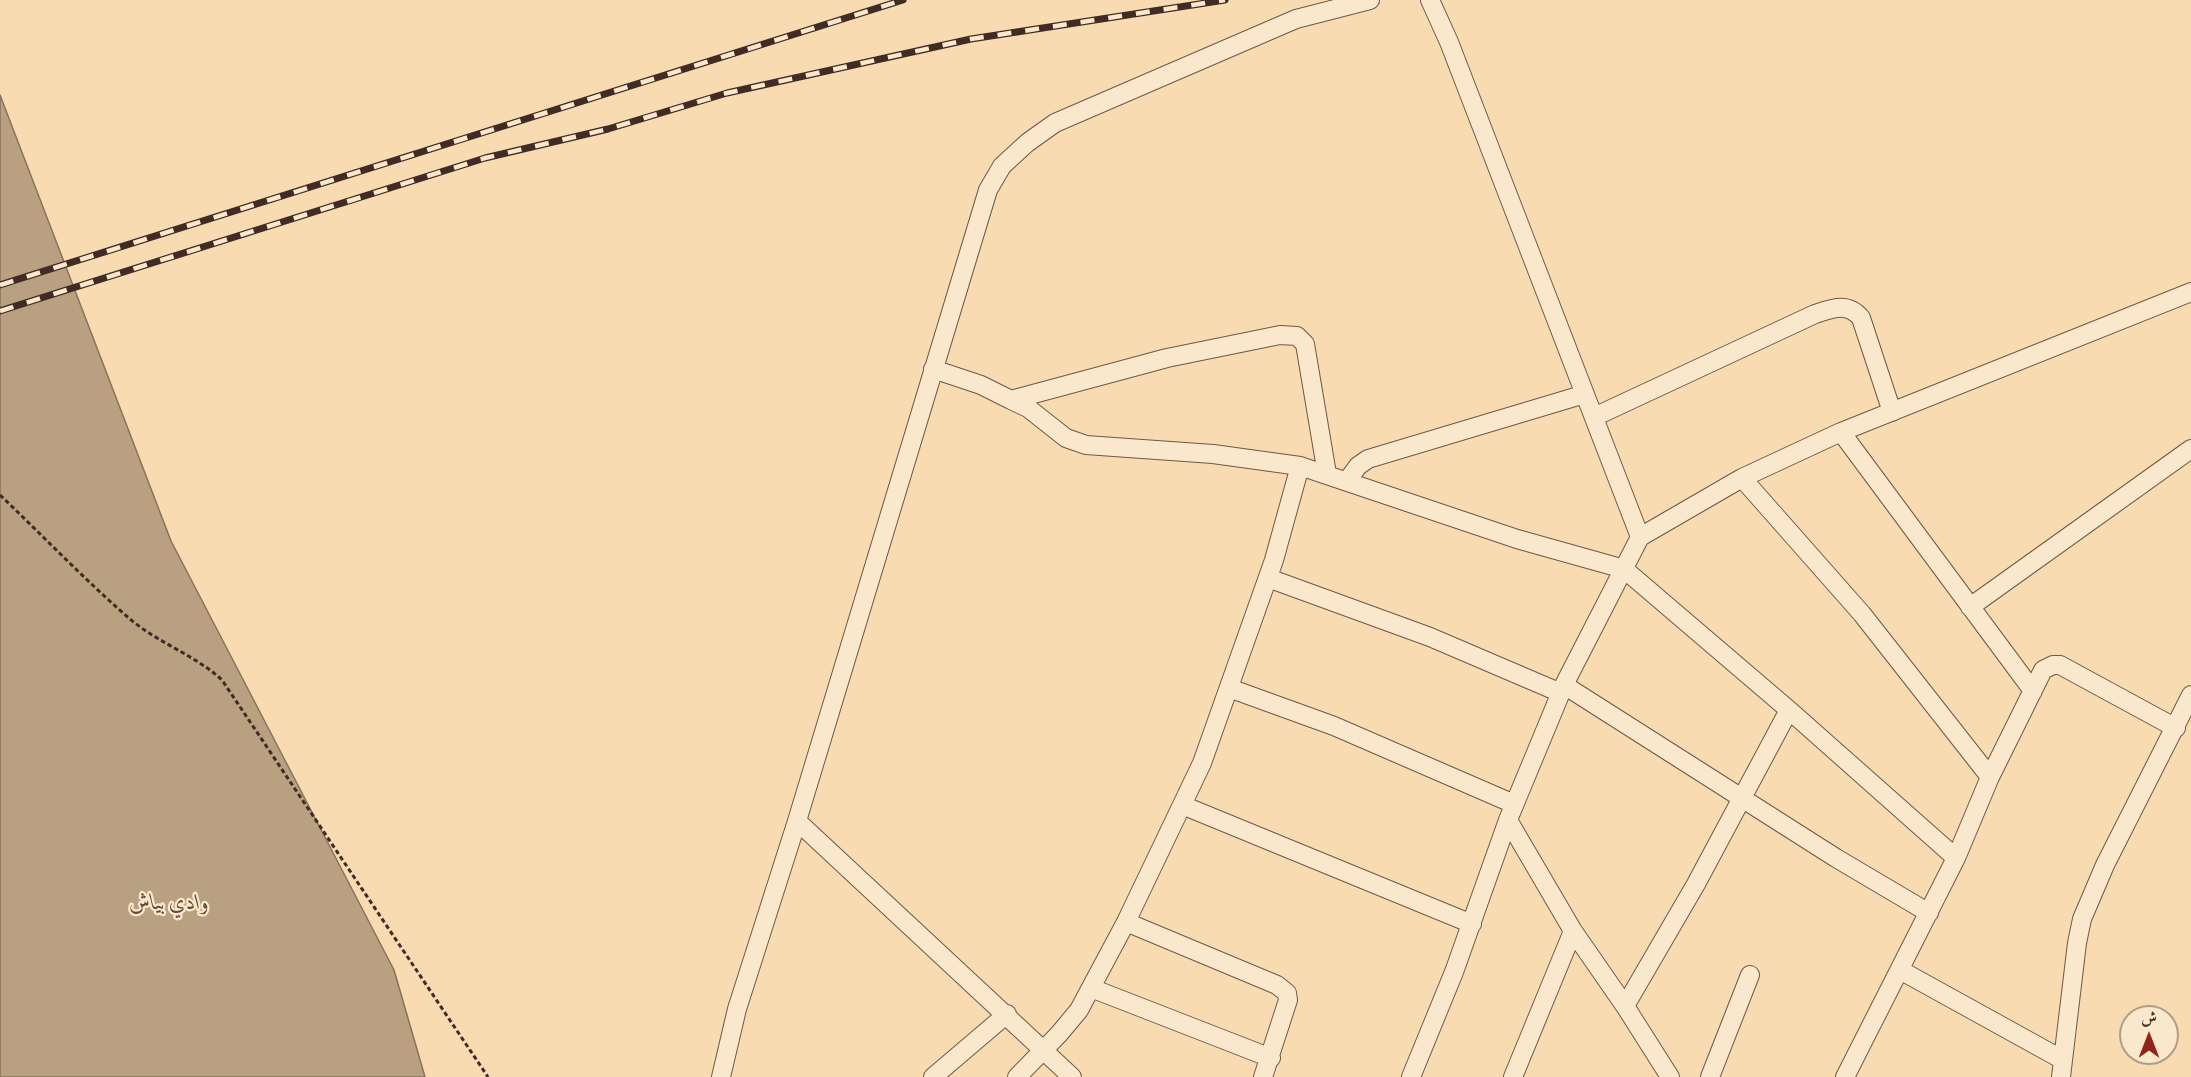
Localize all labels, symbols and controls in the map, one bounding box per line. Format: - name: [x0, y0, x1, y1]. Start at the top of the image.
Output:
- water label: وادي بياش: [129, 892, 209, 918]
- north arrow: [2119, 1005, 2179, 1065]
- text: ش: [2141, 1008, 2157, 1030]

